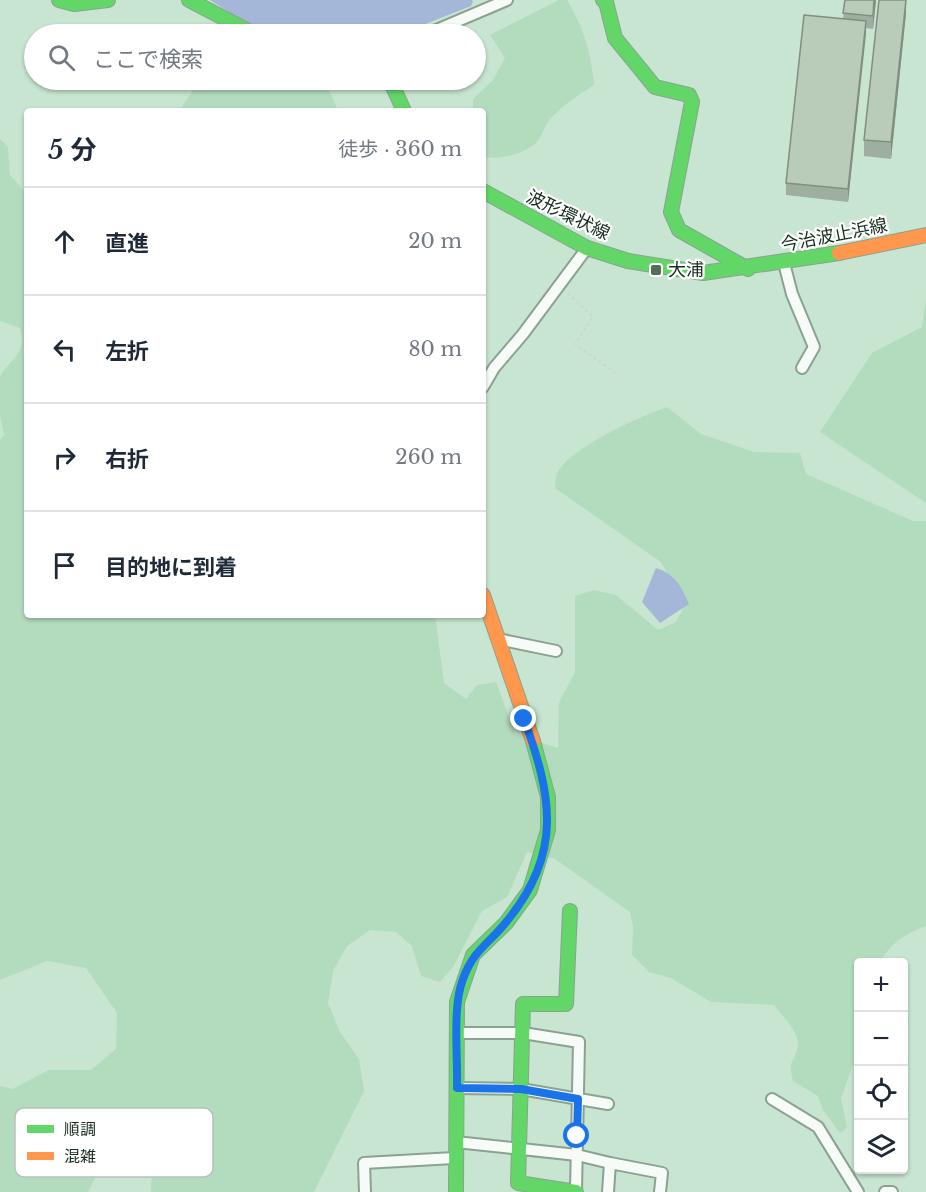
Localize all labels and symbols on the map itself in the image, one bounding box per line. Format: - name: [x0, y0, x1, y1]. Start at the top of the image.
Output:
- street label: 波形環状線: [523, 185, 613, 245]
- street label: 今治波止浜線: [779, 214, 889, 256]
- place label: 大浦: [668, 259, 704, 281]
- marker: 大浦: [649, 263, 663, 277]
- route end: [510, 705, 536, 731]
- legend: [15, 1108, 213, 1177]
- text: 順調: [64, 1119, 96, 1139]
- route start: [563, 1122, 589, 1148]
- text: 混雑: [64, 1146, 96, 1166]

